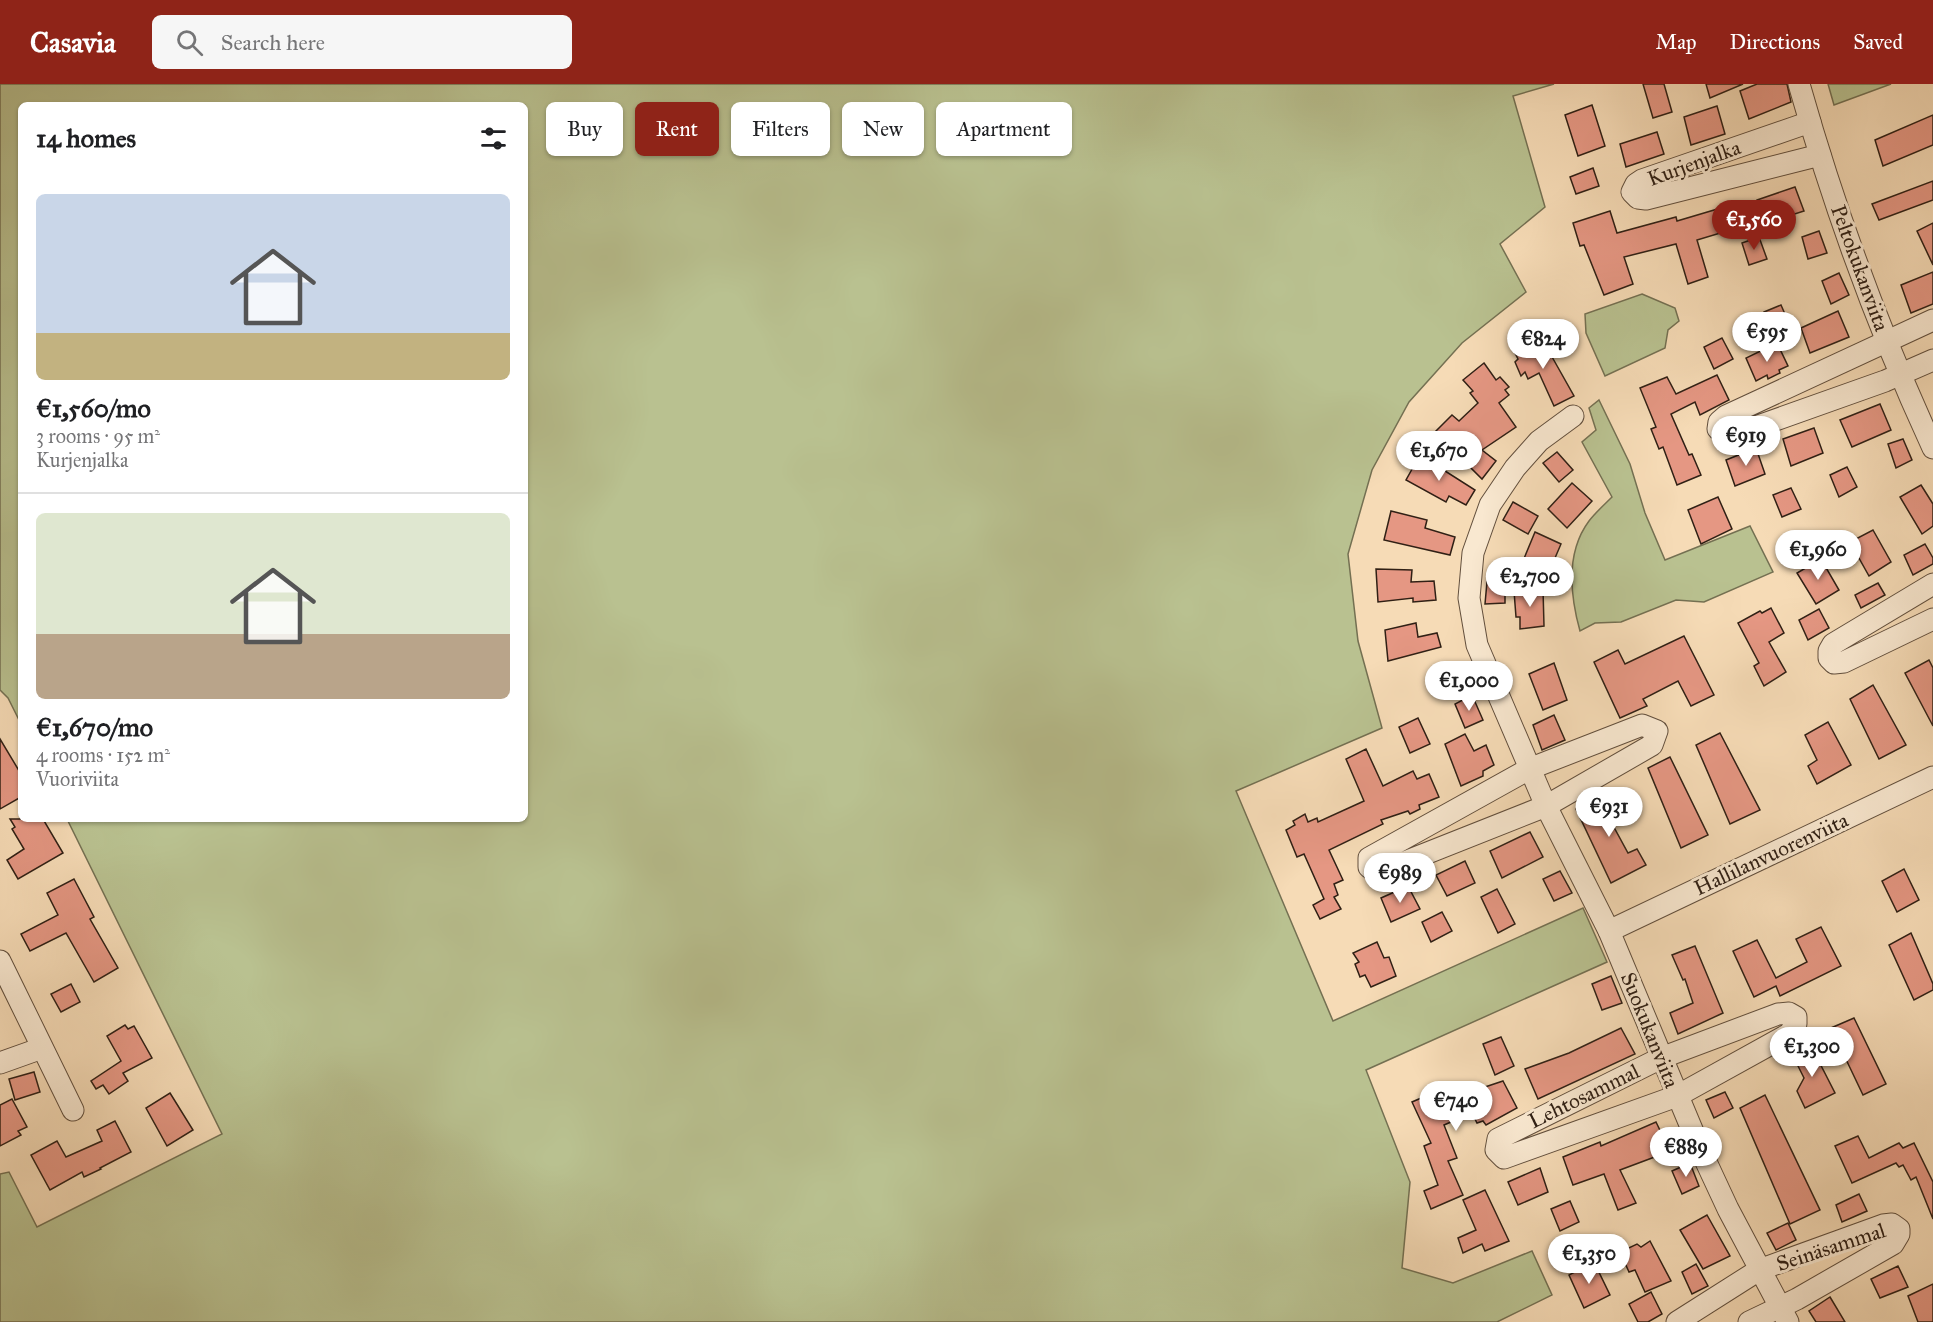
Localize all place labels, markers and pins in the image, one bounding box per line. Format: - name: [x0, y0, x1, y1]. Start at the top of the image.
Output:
- pin: €1,560: [1705, 200, 1803, 251]
- pin: €595: [1731, 312, 1803, 363]
- pin: €824: [1507, 319, 1579, 370]
- pin: €919: [1710, 416, 1782, 467]
- pin: €1,670: [1390, 431, 1488, 482]
- pin: €1,960: [1769, 530, 1867, 581]
- pin: €2,700: [1481, 557, 1579, 608]
- pin: €1,000: [1420, 661, 1518, 712]
- pin: €931: [1573, 787, 1645, 838]
- pin: €989: [1364, 853, 1436, 904]
- pin: €1,300: [1763, 1027, 1861, 1078]
- pin: €740: [1420, 1081, 1492, 1132]
- pin: €889: [1650, 1127, 1722, 1178]
- pin: €1,350: [1540, 1234, 1638, 1285]

